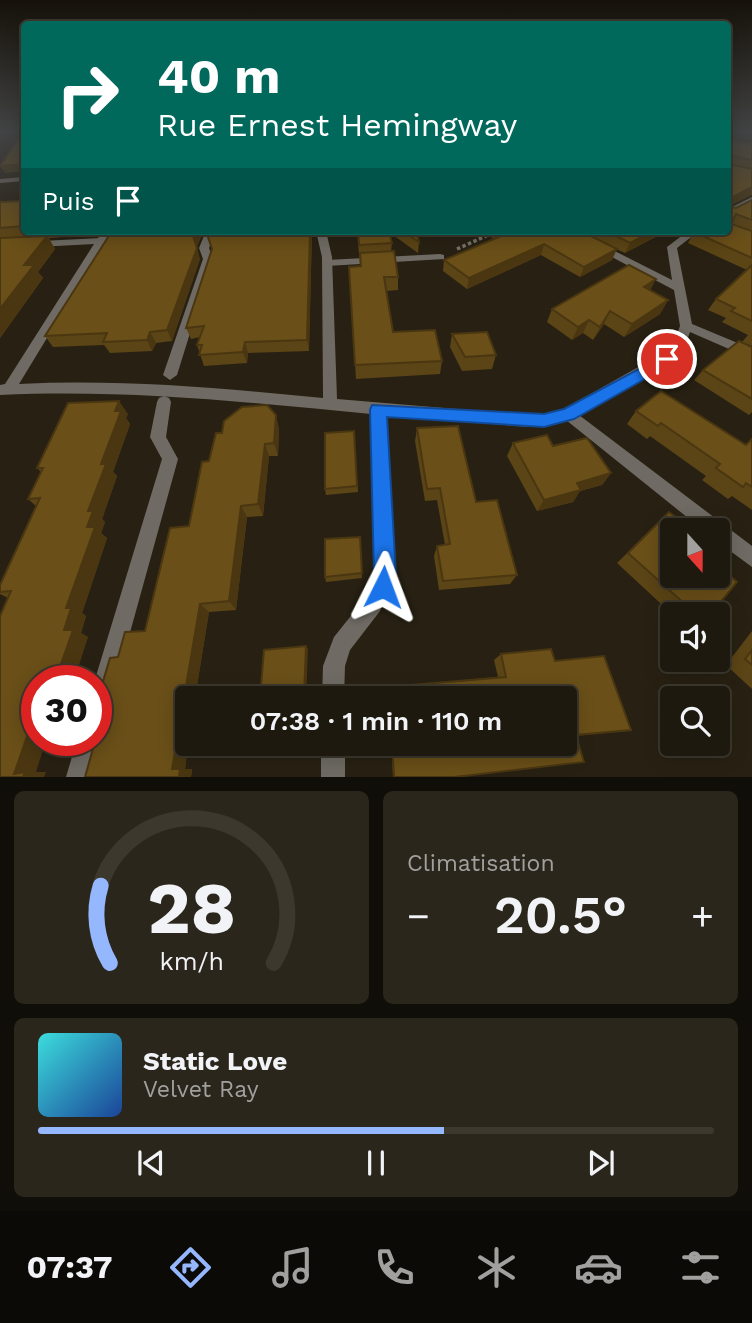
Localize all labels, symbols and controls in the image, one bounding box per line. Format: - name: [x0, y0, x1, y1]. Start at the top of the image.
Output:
- text: 40 m: [157, 47, 280, 105]
- icon: right: [42, 49, 133, 140]
- text: Rue Ernest Hemingway: [157, 106, 517, 144]
- icon: arrive: [109, 182, 147, 220]
- text: Puis: [42, 186, 95, 216]
- pin: [637, 329, 697, 389]
- icon: arrive: [648, 340, 686, 378]
- north arrow: [660, 518, 730, 588]
- map controls: [660, 518, 730, 756]
- position arrow: [346, 550, 420, 624]
- button: sound: [660, 602, 730, 672]
- speed limit sign: 30: [21, 665, 112, 756]
- button: search: [660, 686, 730, 756]
- text: 07:38 · 1 min · 110 m: [250, 706, 502, 736]
- text: Climatisation: [407, 850, 555, 877]
- text: 28: [147, 866, 236, 952]
- text: 20.5°: [494, 885, 627, 946]
- text: −: [407, 894, 430, 938]
- text: +: [691, 894, 714, 938]
- text: km/h: [159, 947, 224, 976]
- text: Static Love: [143, 1046, 287, 1076]
- text: Velvet Ray: [143, 1076, 259, 1103]
- icon: previous: [132, 1144, 170, 1182]
- icon: pause: [357, 1144, 395, 1182]
- icon: next: [582, 1144, 620, 1182]
- icon: directions: [166, 1243, 215, 1292]
- icon: music: [268, 1243, 317, 1292]
- icon: phone: [370, 1243, 419, 1292]
- icon: climate: [472, 1243, 521, 1292]
- icon: car: [574, 1243, 623, 1292]
- icon: filters: [676, 1243, 725, 1292]
- text: 07:37: [27, 1248, 112, 1286]

